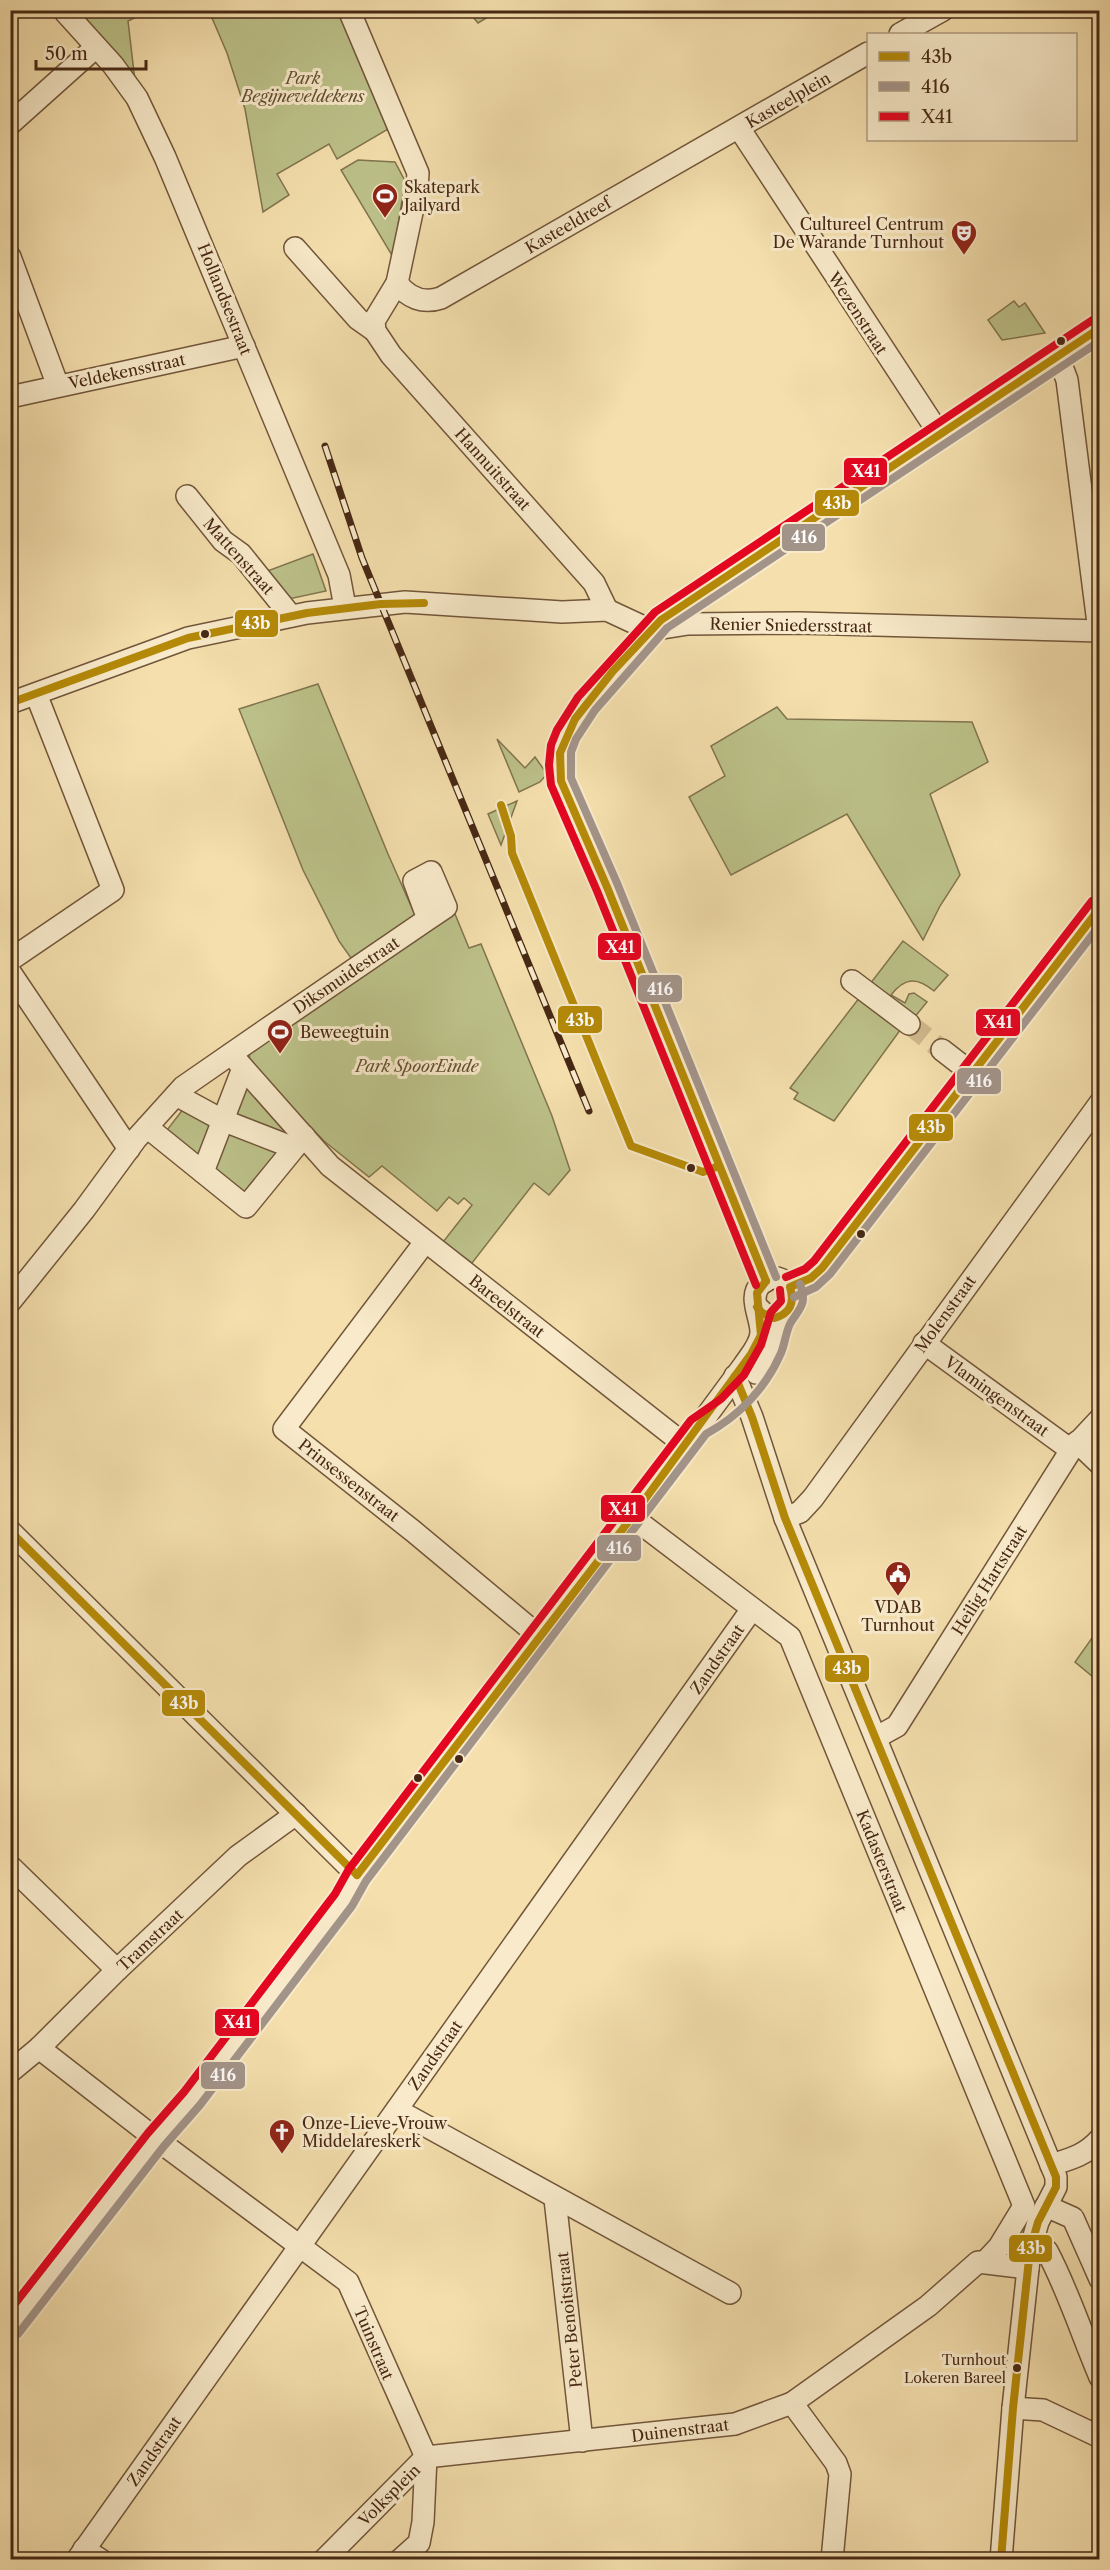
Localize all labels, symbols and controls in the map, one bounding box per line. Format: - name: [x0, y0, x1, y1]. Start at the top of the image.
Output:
- scale bar: [36, 33, 146, 71]
- legend: [867, 33, 1077, 141]
- text: 50 m: [45, 43, 88, 65]
- text: 43b: [921, 46, 952, 68]
- park label: Park Begijneveldekens: [239, 68, 365, 106]
- street label: Kasteelplein: [742, 68, 834, 132]
- text: 416: [921, 76, 950, 98]
- text: X41: [920, 106, 953, 128]
- place label: Skatepark Jailyard: [401, 177, 481, 215]
- sports icon: Skatepark Jailyard: [370, 181, 400, 219]
- street label: Kasteeldreef: [521, 191, 617, 258]
- place label: Cultureel Centrum De Warande Turnhout: [773, 214, 944, 252]
- theatre icon: Cultureel Centrum De Warande Turnhout: [949, 218, 979, 256]
- street label: Hollandsestraat: [194, 240, 257, 358]
- street label: Wezenstraat: [823, 267, 892, 358]
- unlabelled marker: [1055, 335, 1067, 347]
- street label: Veldekensstraat: [66, 349, 188, 393]
- street label: Hannuitstraat: [451, 424, 536, 515]
- line badge: X41: [843, 457, 888, 486]
- text: X41: [850, 461, 882, 481]
- line badge: 43b: [814, 489, 860, 517]
- text: 43b: [823, 493, 851, 513]
- street label: Mattenstraat: [199, 513, 279, 599]
- line badge: 416: [781, 523, 826, 552]
- text: 416: [791, 527, 818, 547]
- line badge: 43b: [234, 609, 279, 638]
- text: 43b: [242, 613, 270, 633]
- street label: Renier Sniedersstraat: [709, 614, 873, 636]
- unlabelled marker: [199, 628, 211, 640]
- street label: Diksmuidestraat: [289, 932, 403, 1018]
- line badge: X41: [597, 932, 642, 961]
- text: X41: [604, 937, 636, 957]
- line badge: 416: [637, 974, 683, 1003]
- text: 416: [647, 979, 674, 999]
- line badge: 43b: [557, 1005, 603, 1034]
- line badge: X41: [975, 1008, 1021, 1037]
- text: 43b: [566, 1010, 594, 1030]
- text: X41: [982, 1012, 1014, 1032]
- sports icon: Beweegtuin: [265, 1017, 295, 1055]
- place label: Beweegtuin: [300, 1022, 389, 1042]
- park label: Park SpoorEinde: [354, 1056, 480, 1076]
- line badge: 416: [956, 1067, 1002, 1095]
- text: 416: [966, 1071, 993, 1091]
- line badge: 43b: [908, 1113, 954, 1142]
- text: 43b: [917, 1117, 945, 1137]
- unlabelled marker: [685, 1162, 697, 1174]
- unlabelled marker: [855, 1228, 867, 1240]
- street label: Bareelstraat: [465, 1270, 549, 1342]
- street label: Molenstraat: [910, 1271, 980, 1357]
- street label: Vlamingenstraat: [940, 1351, 1053, 1441]
- street label: Prinsessenstraat: [294, 1434, 404, 1526]
- line badge: X41: [600, 1494, 646, 1523]
- text: X41: [607, 1499, 639, 1519]
- street label: Heilig Hartstraat: [947, 1521, 1031, 1639]
- line badge: 416: [596, 1534, 642, 1562]
- text: 416: [606, 1538, 633, 1558]
- public building icon: VDAB Turnhout: [883, 1559, 913, 1597]
- place label: VDAB Turnhout: [861, 1597, 935, 1635]
- street label: Zandstraat: [686, 1620, 749, 1698]
- line badge: 43b: [824, 1654, 870, 1683]
- text: 43b: [833, 1658, 861, 1678]
- line badge: 43b: [161, 1689, 206, 1717]
- text: 43b: [170, 1693, 198, 1713]
- unlabelled marker: [453, 1753, 465, 1765]
- unlabelled marker: [412, 1772, 424, 1784]
- street label: Kadasterstraat: [852, 1807, 912, 1916]
- street label: Tramstraat: [113, 1904, 187, 1976]
- line badge: X41: [214, 2008, 260, 2037]
- text: X41: [221, 2012, 253, 2032]
- street label: Zandstraat: [404, 2016, 467, 2094]
- line badge: 416: [200, 2061, 246, 2090]
- text: 416: [210, 2065, 237, 2085]
- place label: Onze-Lieve-Vrouw Middelareskerk: [302, 2113, 448, 2151]
- church icon: Onze-Lieve-Vrouw Middelareskerk: [267, 2117, 297, 2155]
- line badge: 43b: [1008, 2234, 1053, 2263]
- text: 43b: [1017, 2238, 1045, 2258]
- street label: Peter Benoitstraat: [552, 2251, 586, 2389]
- street label: Tuinstraat: [350, 2303, 399, 2383]
- place label: Turnhout Lokeren Bareel: [904, 2351, 1006, 2387]
- marker: Turnhout Lokeren Bareel: [1011, 2362, 1023, 2374]
- street label: Zandstraat: [123, 2412, 186, 2490]
- street label: Duinenstraat: [630, 2414, 730, 2446]
- street label: Volksplein: [353, 2460, 424, 2531]

